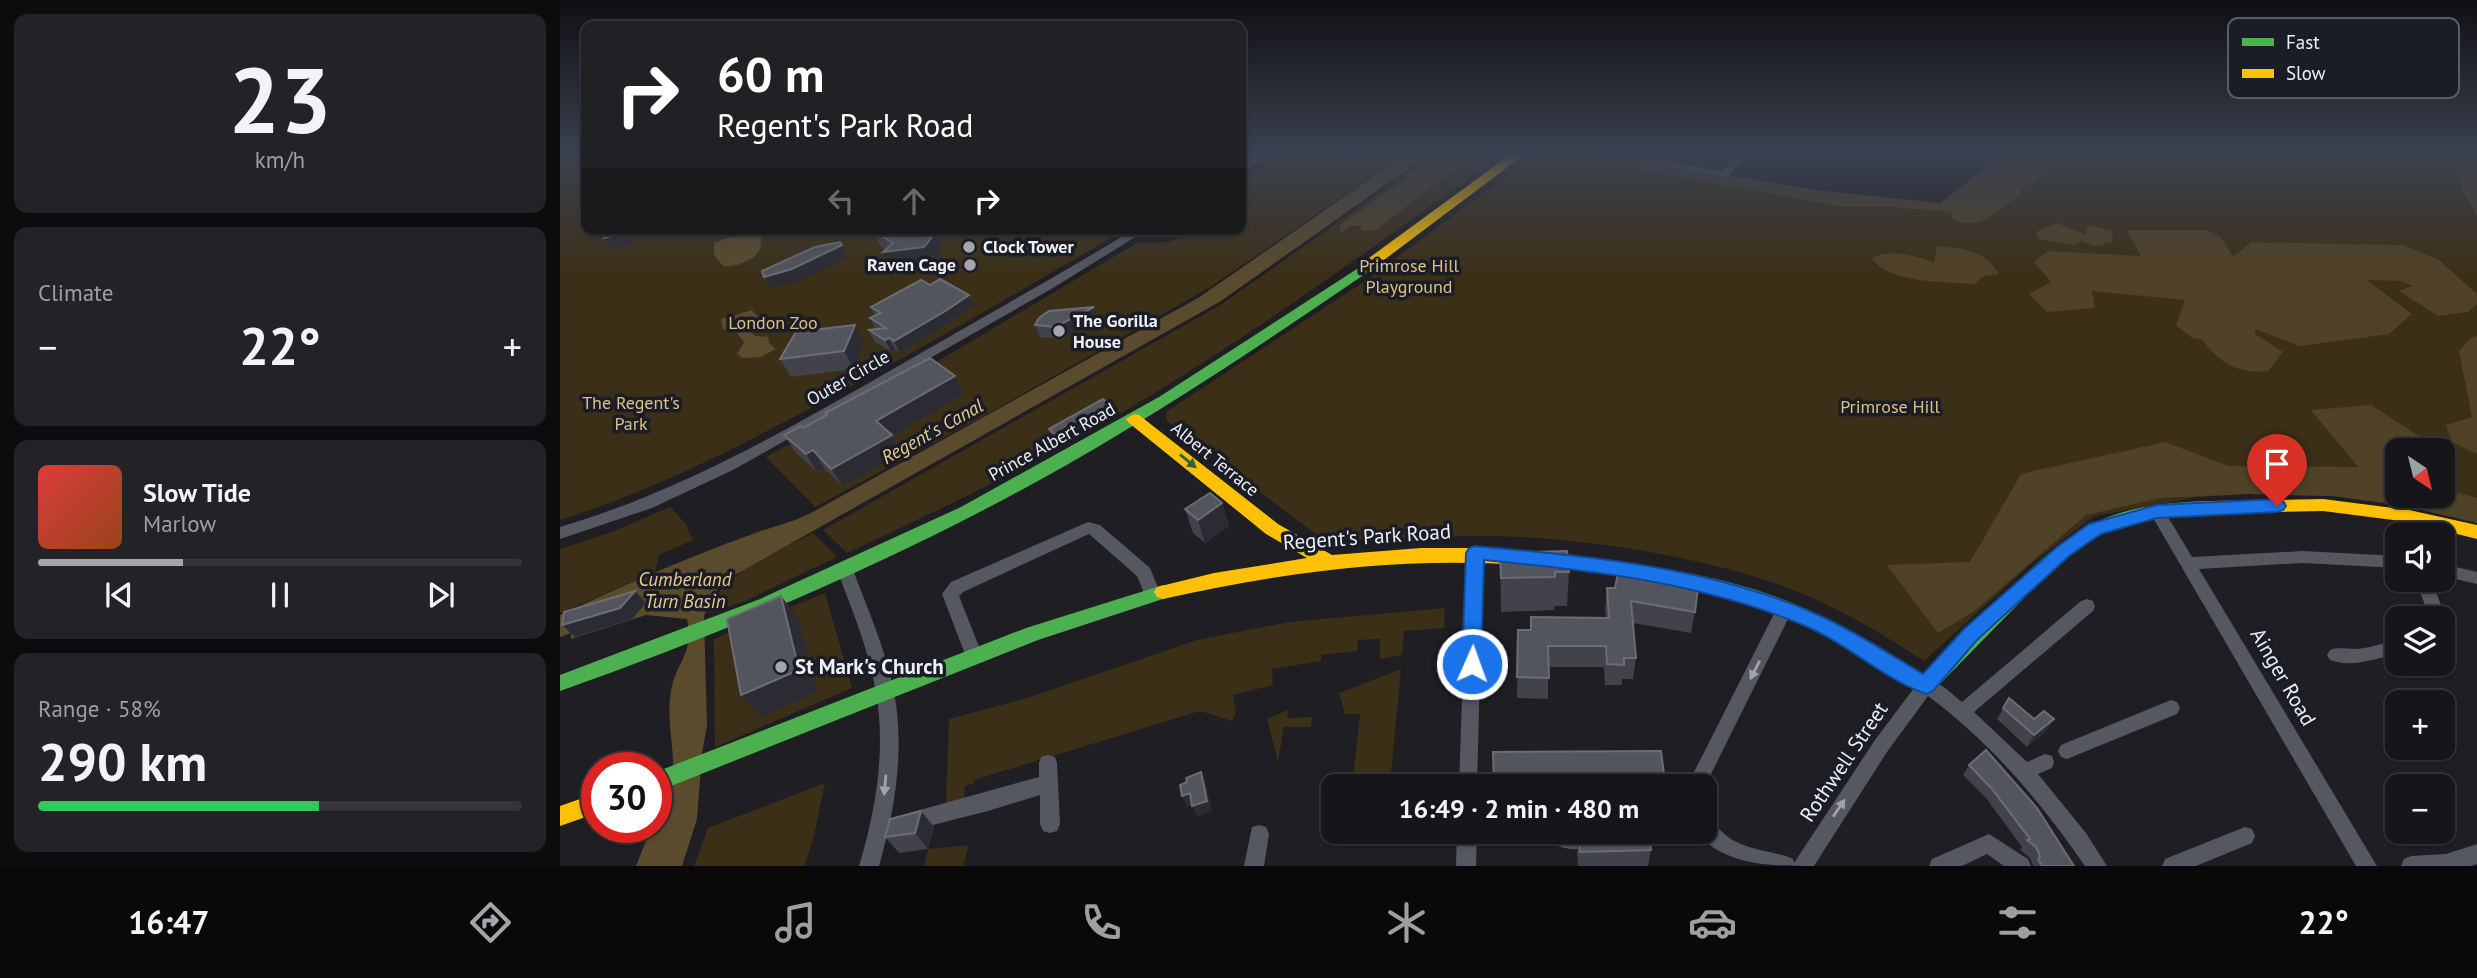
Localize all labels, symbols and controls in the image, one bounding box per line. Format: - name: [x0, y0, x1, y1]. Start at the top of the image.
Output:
- legend: [2228, 18, 2459, 98]
- text: Fast: [2286, 30, 2320, 54]
- text: 23: [228, 40, 332, 158]
- text: 60 m: [717, 42, 824, 106]
- icon: right: [602, 49, 693, 140]
- text: Slow: [2286, 61, 2326, 85]
- text: Regent's Park Road: [717, 104, 973, 146]
- text: km/h: [255, 145, 305, 174]
- icon: left: [822, 182, 860, 220]
- icon: ahead: [895, 182, 933, 220]
- icon: right: [968, 182, 1006, 220]
- place label: Clock Tower: [983, 235, 1074, 258]
- marker: Clock Tower: [961, 239, 977, 255]
- place label: Raven Cage: [867, 253, 956, 276]
- park label: Primrose Hill Playground: [1359, 254, 1460, 298]
- marker: Raven Cage: [962, 257, 978, 273]
- text: Climate: [38, 278, 113, 307]
- place label: The Gorilla House: [1073, 309, 1158, 353]
- park label: London Zoo: [728, 311, 818, 334]
- text: 22°: [239, 312, 321, 379]
- text: −: [38, 322, 57, 371]
- text: +: [503, 322, 522, 371]
- marker: The Gorilla House: [1051, 323, 1067, 339]
- street label: Outer Circle: [802, 345, 893, 410]
- park label: The Regent's Park: [582, 391, 680, 435]
- water label: Regent's Canal: [877, 393, 987, 469]
- park label: Primrose Hill: [1840, 395, 1941, 418]
- street label: Prince Albert Road: [984, 397, 1119, 486]
- street label: Albert Terrace: [1167, 416, 1264, 501]
- pin: [2247, 434, 2307, 506]
- north arrow: [2385, 438, 2455, 508]
- map controls: [2385, 438, 2455, 844]
- icon: arrive: [2258, 445, 2296, 483]
- one-way arrow: [1179, 453, 1196, 468]
- text: Slow Tide: [143, 476, 251, 509]
- text: Marlow: [143, 509, 216, 538]
- street label: Regent's Park Road: [1282, 517, 1452, 556]
- button: sound: [2385, 522, 2455, 592]
- water label: Cumberland Turn Basin: [639, 567, 733, 613]
- icon: previous: [100, 576, 138, 614]
- icon: pause: [261, 576, 299, 614]
- icon: next: [422, 576, 460, 614]
- button: layers: [2385, 606, 2455, 676]
- street label: Ainger Road: [2245, 623, 2322, 731]
- position arrow: [1435, 627, 1509, 701]
- place label: St Mark's Church: [795, 653, 944, 680]
- marker: St Mark's Church: [773, 659, 789, 675]
- one-way arrow: [1750, 660, 1761, 680]
- button: +: [2385, 690, 2455, 760]
- text: Range · 58%: [38, 694, 161, 723]
- street label: Rothwell Street: [1794, 697, 1894, 827]
- text: 290 km: [38, 728, 207, 795]
- speed limit sign: 30: [581, 752, 672, 843]
- one-way arrow: [879, 774, 890, 796]
- button: −: [2385, 774, 2455, 844]
- text: 16:49 · 2 min · 480 m: [1399, 792, 1639, 825]
- one-way arrow: [1832, 799, 1846, 817]
- icon: directions: [466, 898, 515, 947]
- icon: music: [771, 898, 820, 947]
- icon: phone: [1077, 898, 1126, 947]
- icon: climate: [1382, 898, 1431, 947]
- icon: car: [1688, 898, 1737, 947]
- icon: filters: [1993, 898, 2042, 947]
- text: 16:47: [128, 901, 209, 943]
- text: 22°: [2298, 901, 2349, 943]

